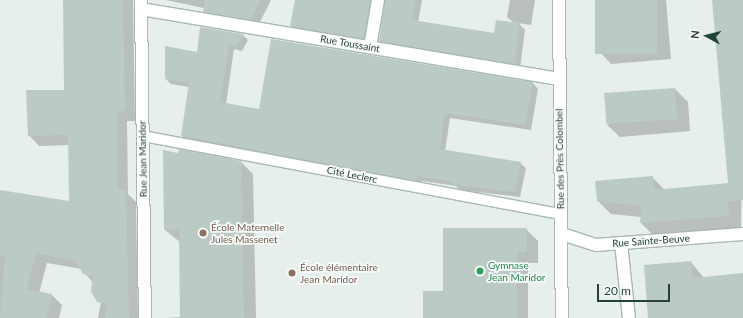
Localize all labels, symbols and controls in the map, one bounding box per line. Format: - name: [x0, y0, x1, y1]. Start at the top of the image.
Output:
- north arrow: [687, 16, 727, 56]
- text: N: [688, 29, 702, 39]
- street label: Rue Toussaint: [319, 33, 381, 55]
- street label: Rue des Près Colombel: [553, 109, 567, 209]
- street label: Rue Jean Maridor: [136, 120, 150, 198]
- street label: Cité Leclerc: [326, 164, 378, 186]
- place label: École Maternelle Jules Massenet: [211, 221, 284, 244]
- marker: École Maternelle Jules Massenet: [198, 228, 208, 238]
- street label: Rue Sainte-Beuve: [612, 232, 690, 250]
- place label: Gymnase Jean Maridor: [488, 259, 545, 282]
- place label: École élémentaire Jean Maridor: [300, 261, 378, 284]
- marker: Gymnase Jean Maridor: [475, 266, 485, 276]
- marker: École élémentaire Jean Maridor: [287, 268, 297, 278]
- scale bar: [599, 276, 672, 302]
- text: 20 m: [604, 283, 631, 298]

